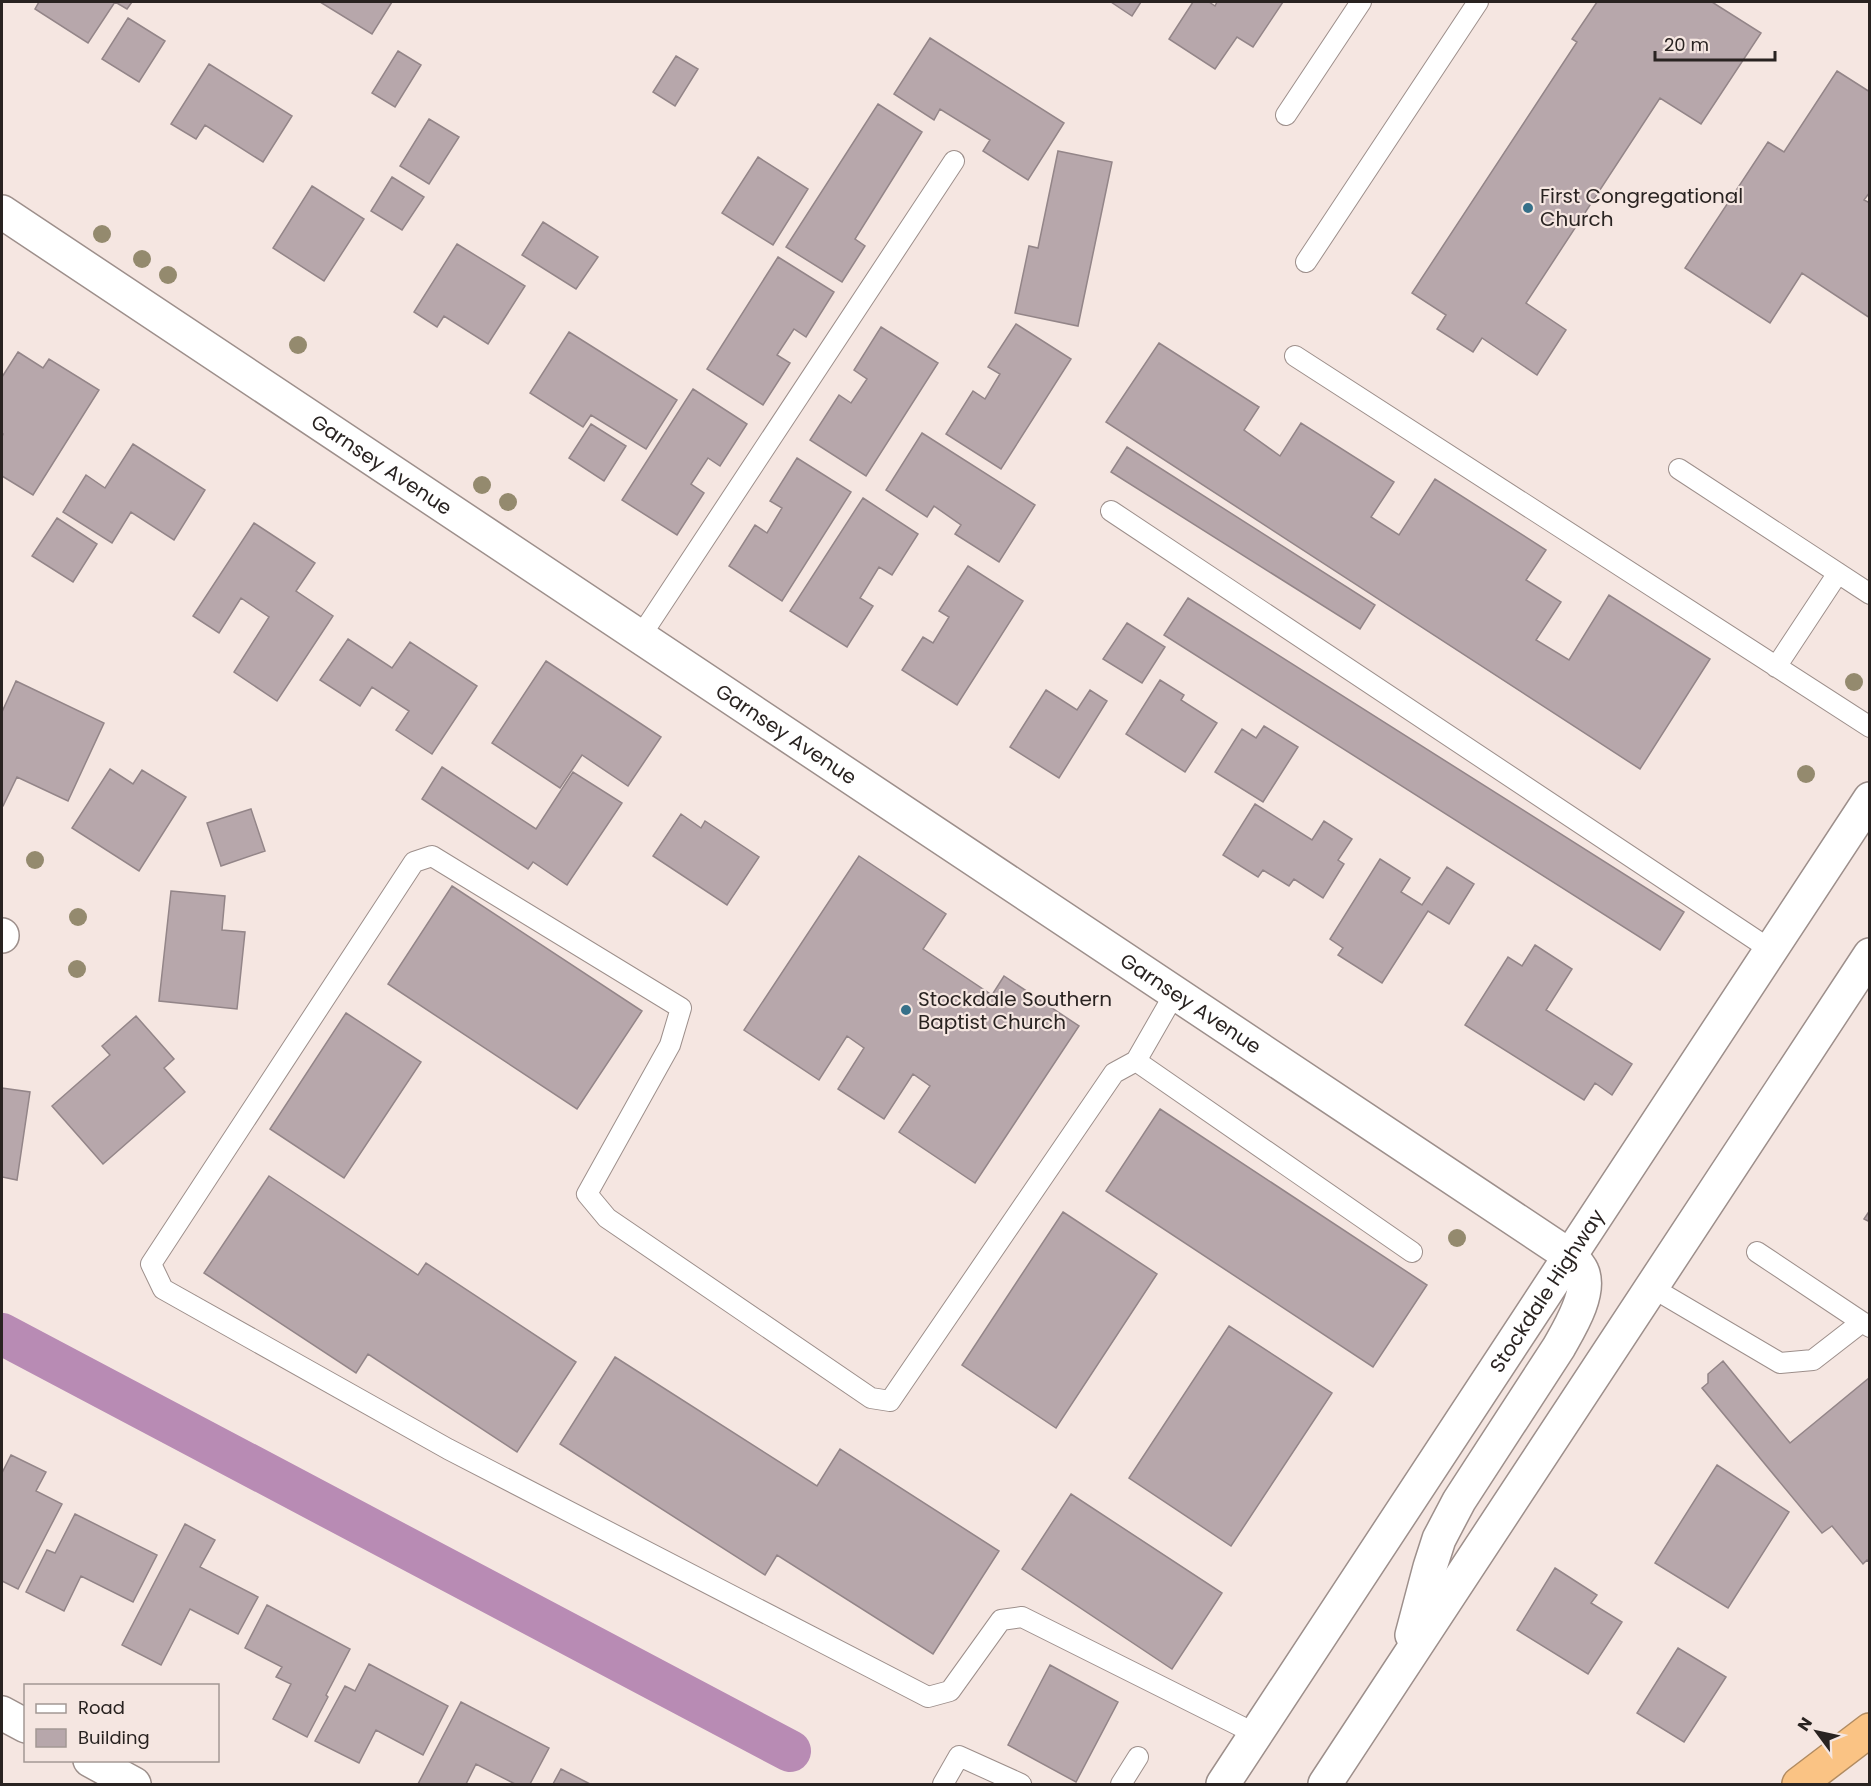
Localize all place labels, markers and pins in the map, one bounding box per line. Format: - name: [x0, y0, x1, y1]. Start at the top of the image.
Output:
- place label: First Congregational Church: [1540, 182, 1743, 233]
- marker: First Congregational Church: [1521, 201, 1535, 215]
- place label: Stockdale Southern Baptist Church: [918, 985, 1112, 1036]
- marker: Stockdale Southern Baptist Church: [899, 1003, 913, 1017]

